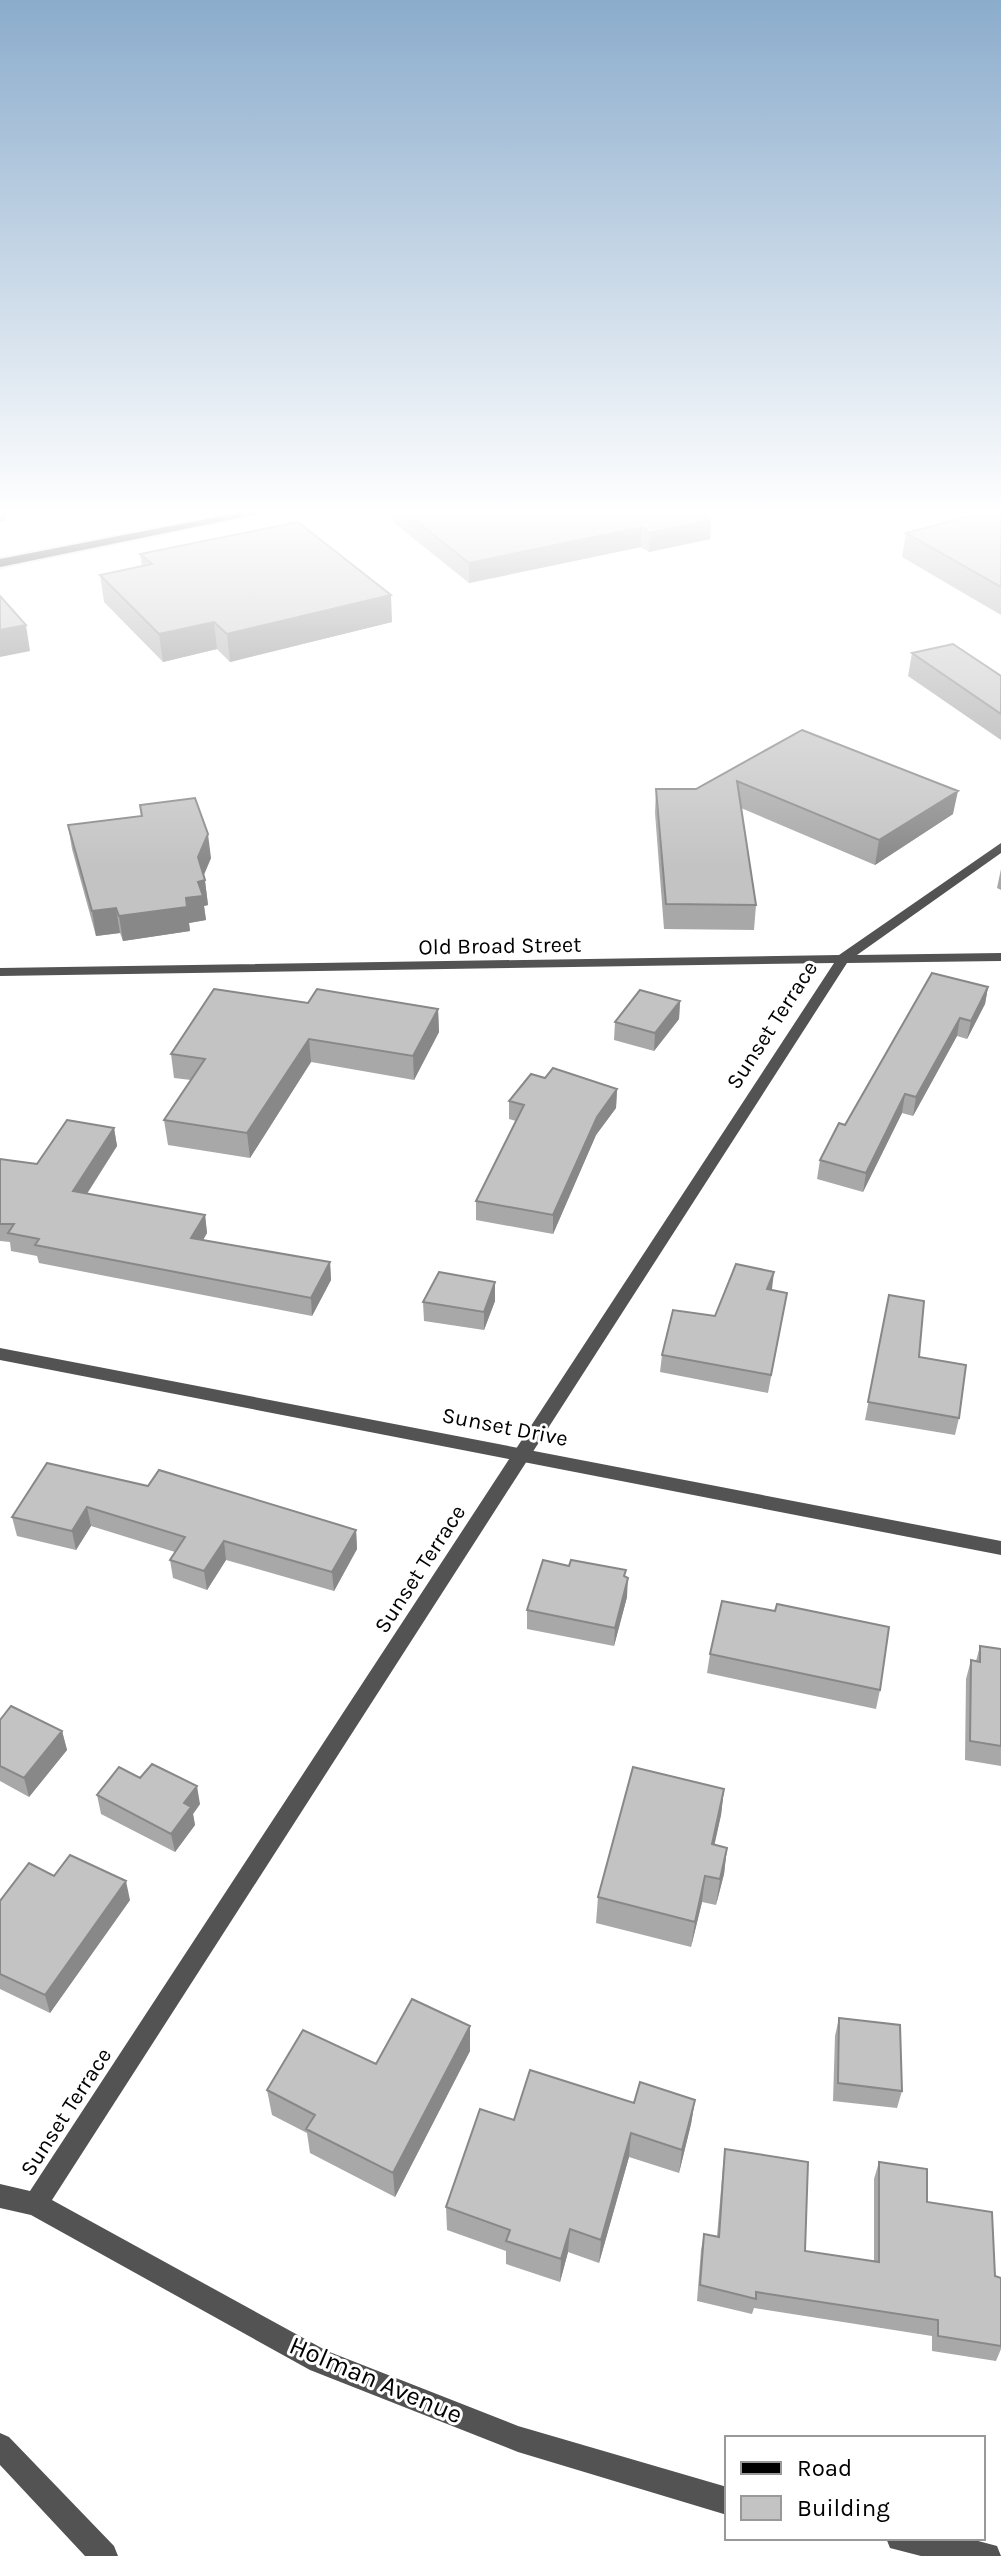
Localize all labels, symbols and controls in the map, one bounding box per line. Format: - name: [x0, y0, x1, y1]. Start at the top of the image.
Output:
- street label: Old Broad Street: [418, 932, 582, 960]
- street label: Sunset Terrace: [721, 956, 823, 1094]
- street label: Sunset Drive: [440, 1402, 570, 1452]
- street label: Sunset Terrace: [369, 1500, 471, 1638]
- street label: Sunset Terrace: [15, 2043, 117, 2181]
- street label: Holman Avenue: [285, 2330, 467, 2430]
- legend: [725, 2436, 985, 2540]
- text: Road: [797, 2454, 852, 2482]
- text: Building: [797, 2494, 890, 2522]

